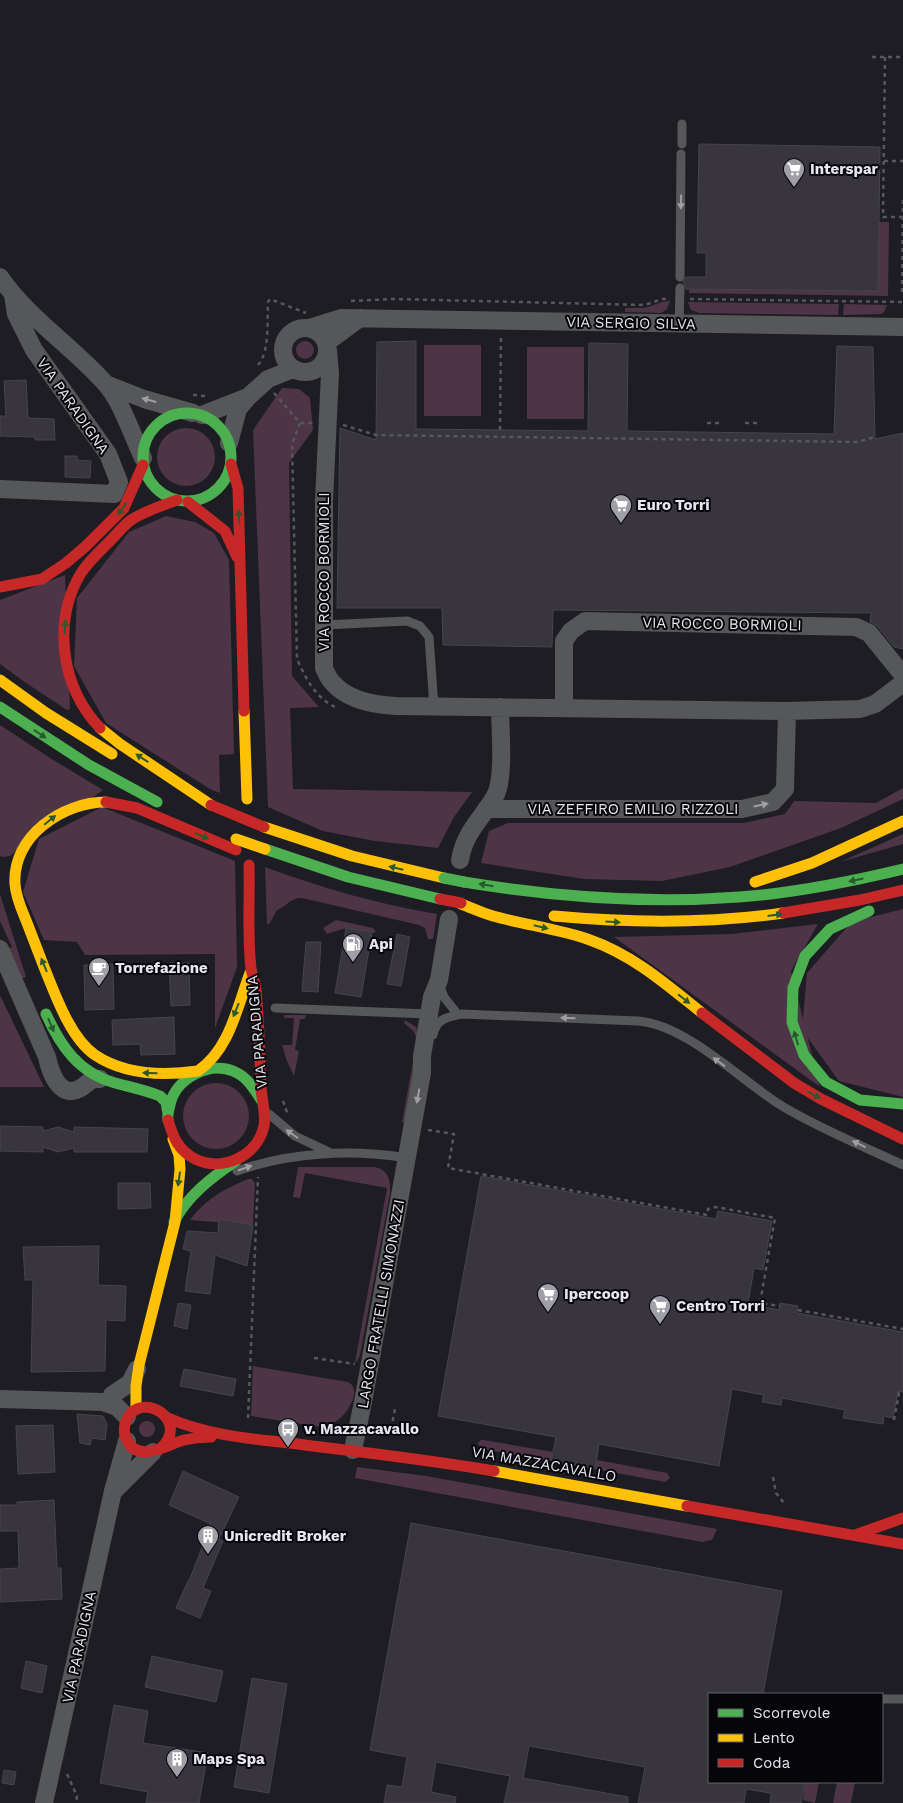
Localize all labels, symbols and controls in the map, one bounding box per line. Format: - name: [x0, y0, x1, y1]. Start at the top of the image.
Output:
- supermarket icon: Interspar: [782, 157, 806, 188]
- place label: Interspar: [810, 160, 879, 178]
- one-way arrow: [677, 195, 685, 211]
- street label: VIA SERGIO SILVA: [566, 313, 696, 333]
- street label: VIA PARADIGNA: [33, 354, 113, 458]
- one-way arrow: [142, 396, 157, 404]
- street label: VIA ROCCO BORMIOLI: [315, 492, 333, 652]
- supermarket icon: Euro Torri: [609, 493, 633, 524]
- place label: Euro Torri: [637, 496, 710, 514]
- one-way arrow: [117, 502, 127, 516]
- one-way arrow: [235, 509, 243, 525]
- street label: VIA ROCCO BORMIOLI: [642, 614, 802, 634]
- one-way arrow: [61, 619, 69, 635]
- one-way arrow: [33, 730, 47, 739]
- one-way arrow: [136, 754, 149, 763]
- street label: VIA ZEFFIRO EMILIO RIZZOLI: [528, 800, 738, 818]
- one-way arrow: [754, 801, 769, 809]
- one-way arrow: [43, 814, 56, 825]
- one-way arrow: [195, 833, 209, 841]
- one-way arrow: [388, 864, 403, 872]
- one-way arrow: [848, 876, 863, 884]
- one-way arrow: [477, 881, 493, 889]
- one-way arrow: [767, 911, 783, 919]
- one-way arrow: [605, 918, 621, 926]
- one-way arrow: [533, 923, 548, 931]
- fuel station icon: Api: [341, 932, 365, 963]
- place label: Api: [369, 935, 393, 953]
- cafe icon: Torrefazione: [87, 956, 111, 987]
- one-way arrow: [40, 958, 48, 972]
- place label: Torrefazione: [115, 959, 208, 977]
- street label: VIA PARADIGNA: [243, 974, 271, 1089]
- one-way arrow: [677, 993, 690, 1004]
- one-way arrow: [232, 1003, 240, 1017]
- one-way arrow: [560, 1014, 576, 1022]
- one-way arrow: [47, 1018, 55, 1032]
- one-way arrow: [791, 1030, 799, 1045]
- one-way arrow: [712, 1057, 726, 1067]
- one-way arrow: [141, 1069, 157, 1077]
- one-way arrow: [414, 1088, 422, 1104]
- one-way arrow: [808, 1091, 821, 1100]
- one-way arrow: [285, 1129, 299, 1139]
- one-way arrow: [852, 1140, 866, 1148]
- one-way arrow: [238, 1164, 253, 1172]
- one-way arrow: [175, 1172, 183, 1188]
- street label: LARGO FRATELLI SIMONAZZI: [354, 1198, 408, 1410]
- supermarket icon: Ipercoop: [536, 1282, 560, 1313]
- place label: Ipercoop: [564, 1285, 629, 1303]
- supermarket icon: Centro Torri: [648, 1294, 672, 1325]
- place label: Centro Torri: [676, 1297, 765, 1315]
- bus stop icon: v. Mazzacavallo: [276, 1417, 300, 1448]
- place label: v. Mazzacavallo: [303, 1420, 419, 1438]
- street label: VIA MAZZACAVALLO: [470, 1442, 618, 1486]
- building icon: Unicredit Broker: [196, 1524, 220, 1555]
- place label: Unicredit Broker: [224, 1527, 347, 1545]
- street label: VIA PARADIGNA: [58, 1589, 100, 1705]
- legend: [708, 1693, 883, 1783]
- text: Scorrevole: [753, 1704, 831, 1722]
- text: Lento: [753, 1729, 795, 1747]
- building icon: Maps Spa: [165, 1747, 189, 1778]
- place label: Maps Spa: [193, 1750, 265, 1768]
- text: Coda: [753, 1754, 791, 1772]

